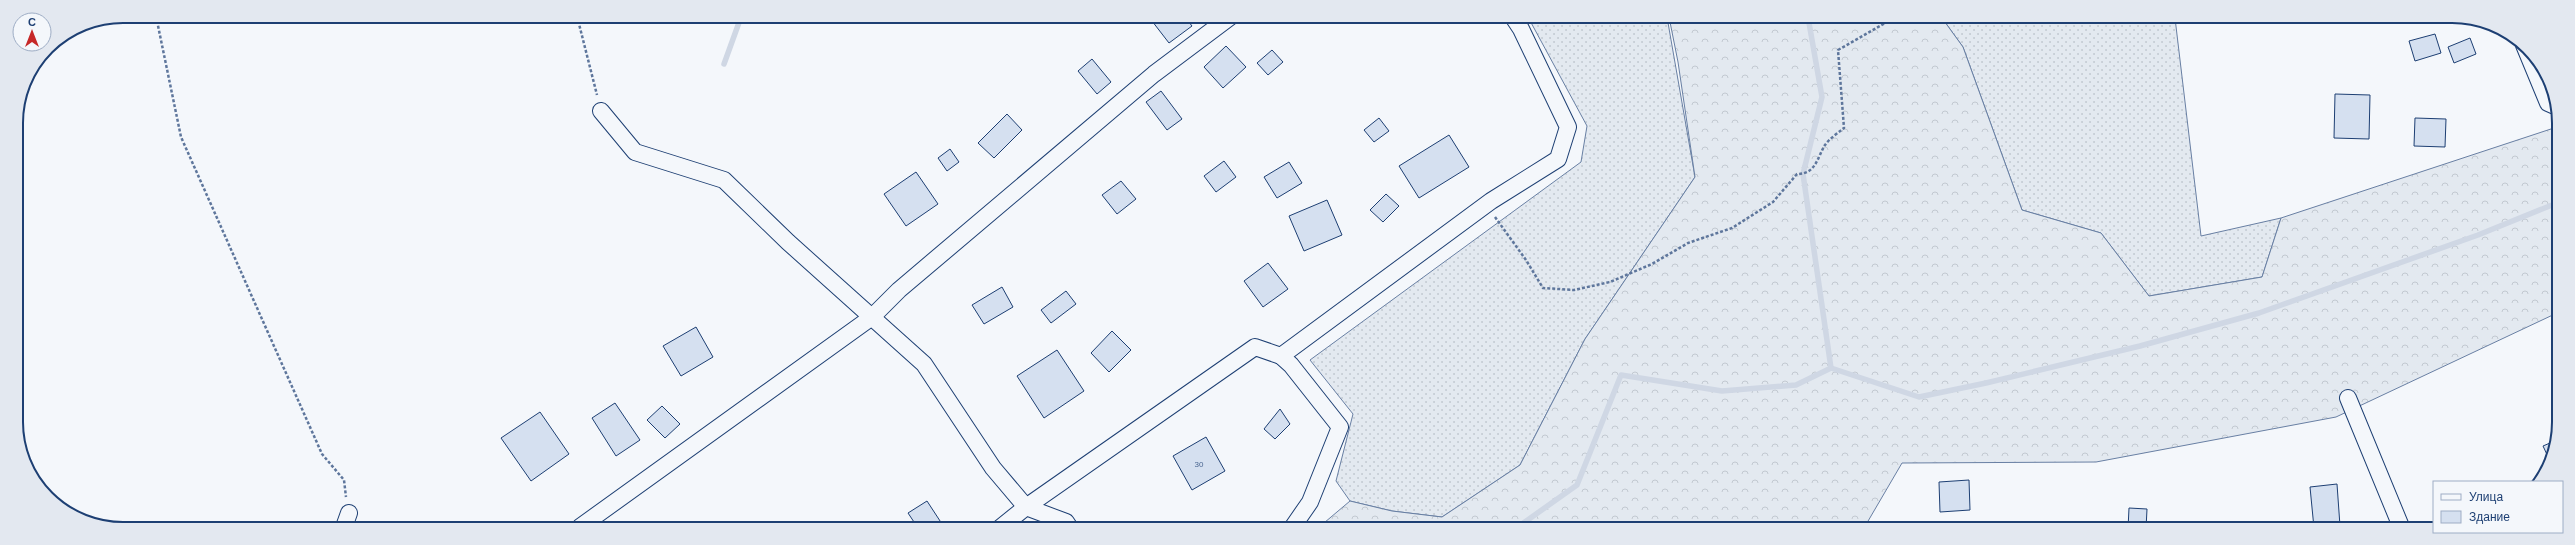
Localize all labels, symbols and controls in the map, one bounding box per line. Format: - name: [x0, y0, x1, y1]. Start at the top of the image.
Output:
- north arrow: [12, 12, 52, 52]
- text: С: [28, 16, 36, 28]
- house number: 30: [1195, 460, 1204, 469]
- legend: [2433, 481, 2563, 533]
- text: Улица: [2469, 490, 2503, 504]
- text: Здание: [2469, 510, 2510, 524]

